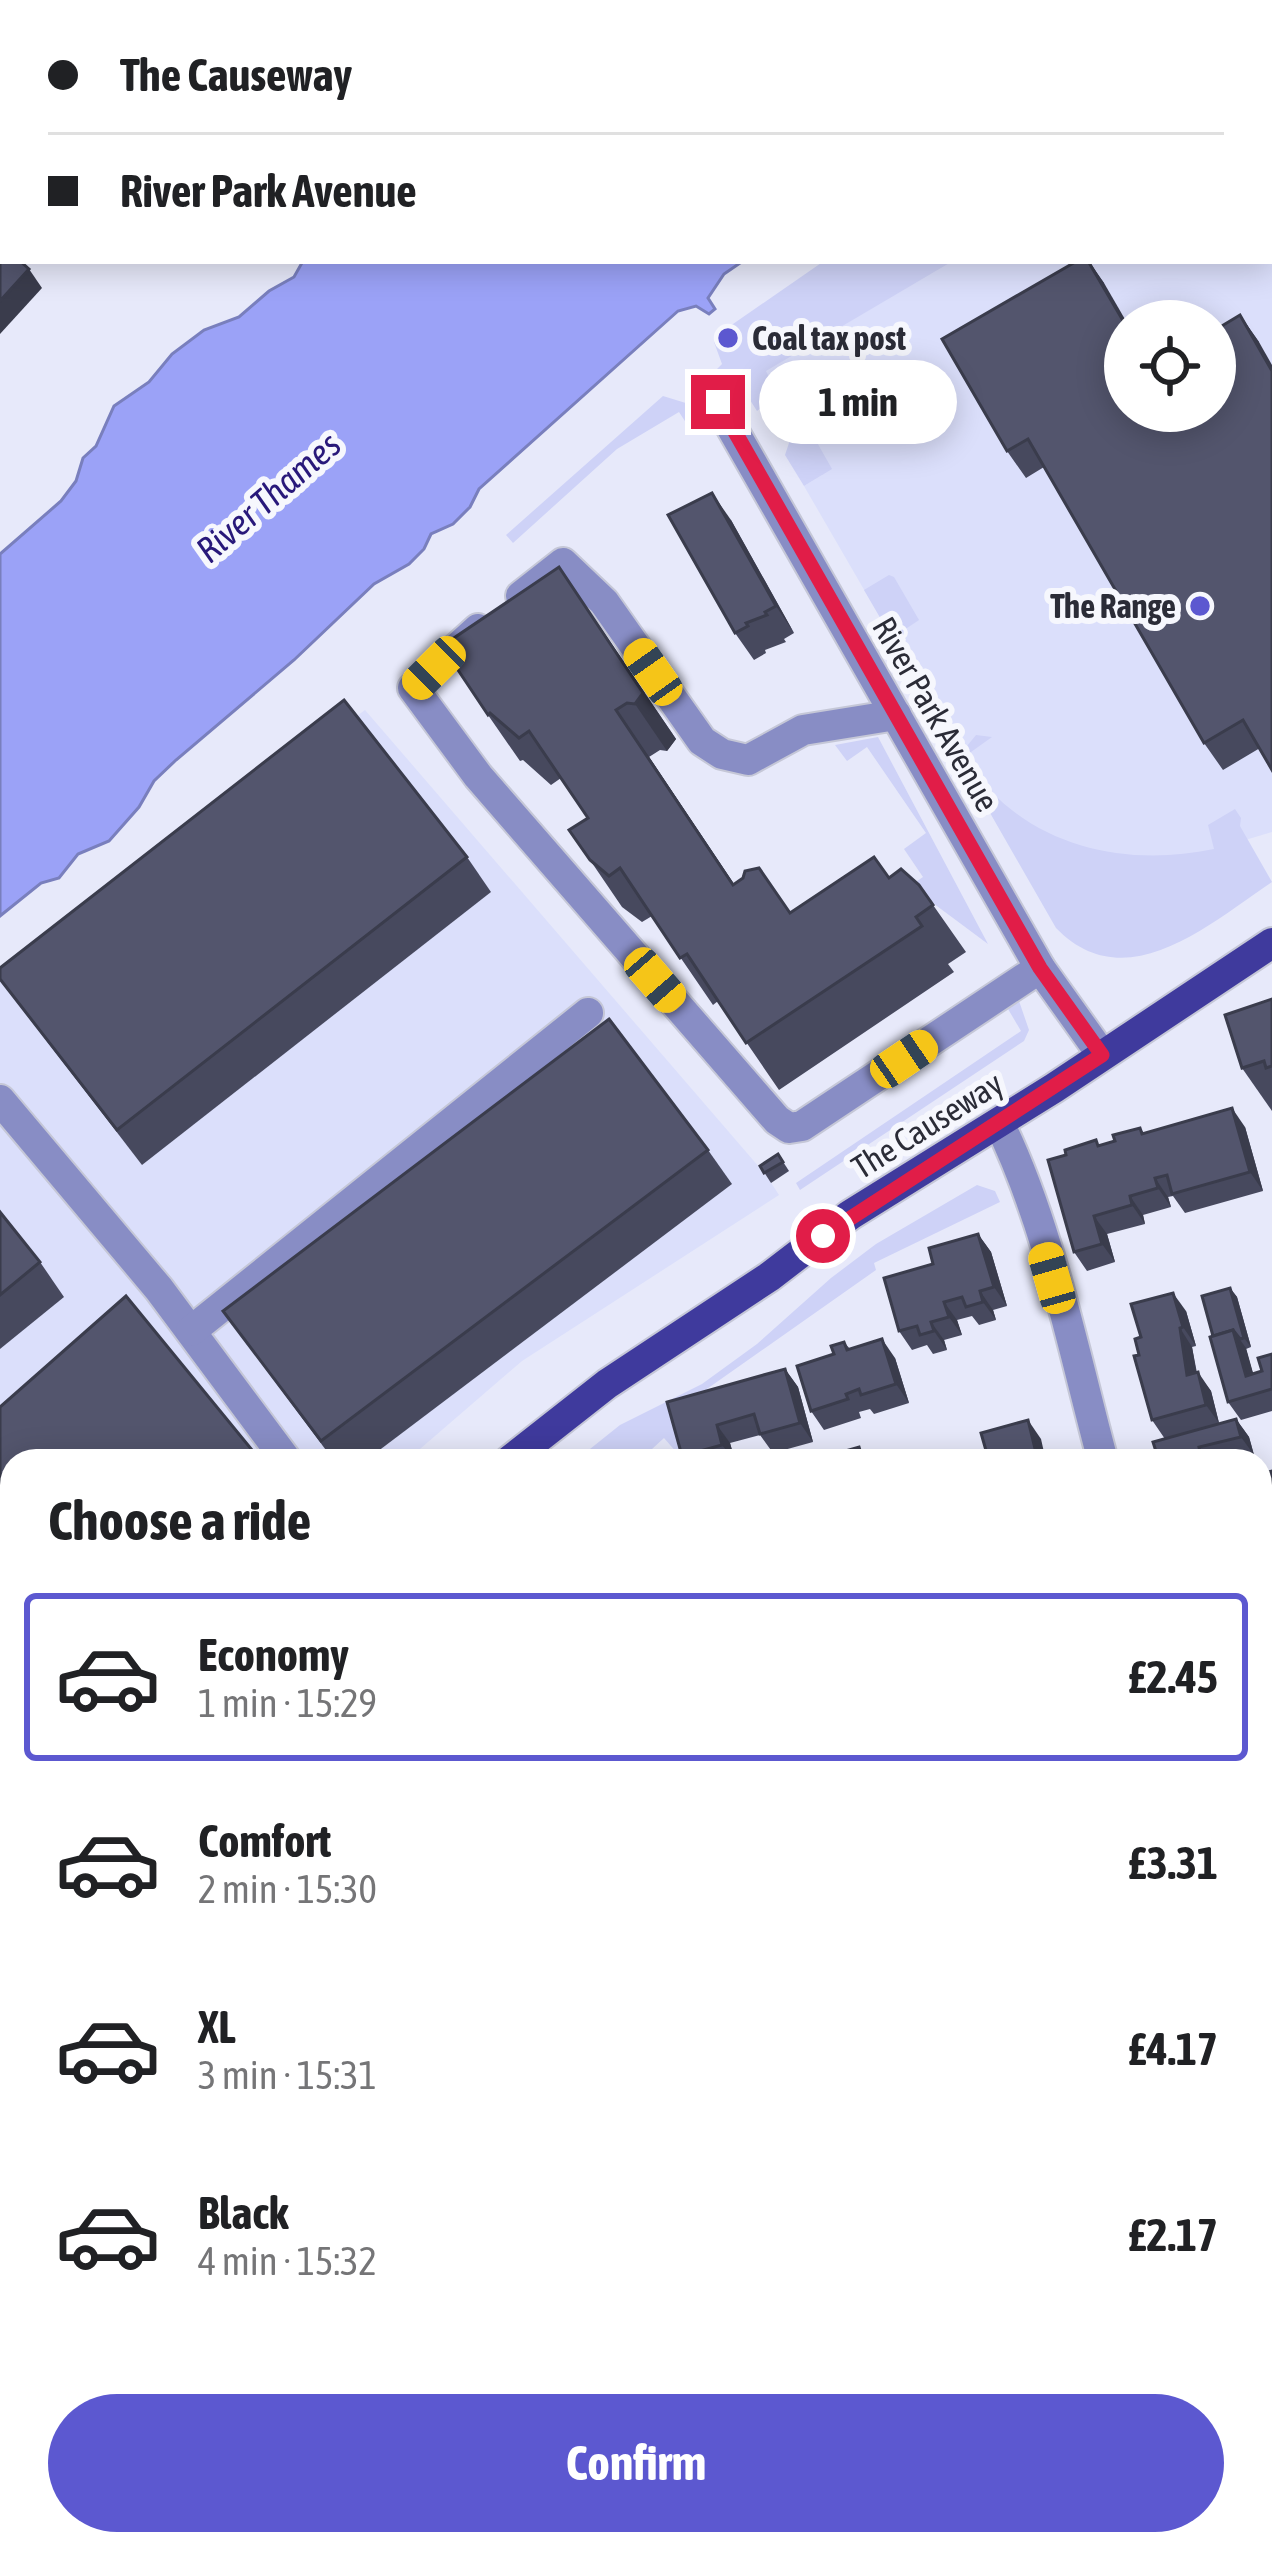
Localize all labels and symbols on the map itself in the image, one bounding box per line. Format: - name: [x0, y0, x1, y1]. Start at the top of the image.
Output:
- place label: Coal tax post: [752, 319, 906, 357]
- marker: Coal tax post: [715, 325, 741, 351]
- callout: 1 min: [760, 360, 958, 444]
- route end: [691, 375, 745, 429]
- water label: River Thames: [187, 423, 349, 571]
- place label: The Range: [1050, 587, 1176, 625]
- marker: The Range: [1187, 593, 1213, 619]
- street label: River Park Avenue: [865, 610, 1007, 818]
- car: [396, 630, 472, 706]
- car: [618, 632, 688, 712]
- car: [618, 941, 692, 1019]
- car: [864, 1024, 944, 1094]
- street label: The Causeway: [845, 1064, 1009, 1186]
- route start: [796, 1209, 850, 1263]
- car: [1025, 1238, 1079, 1318]

